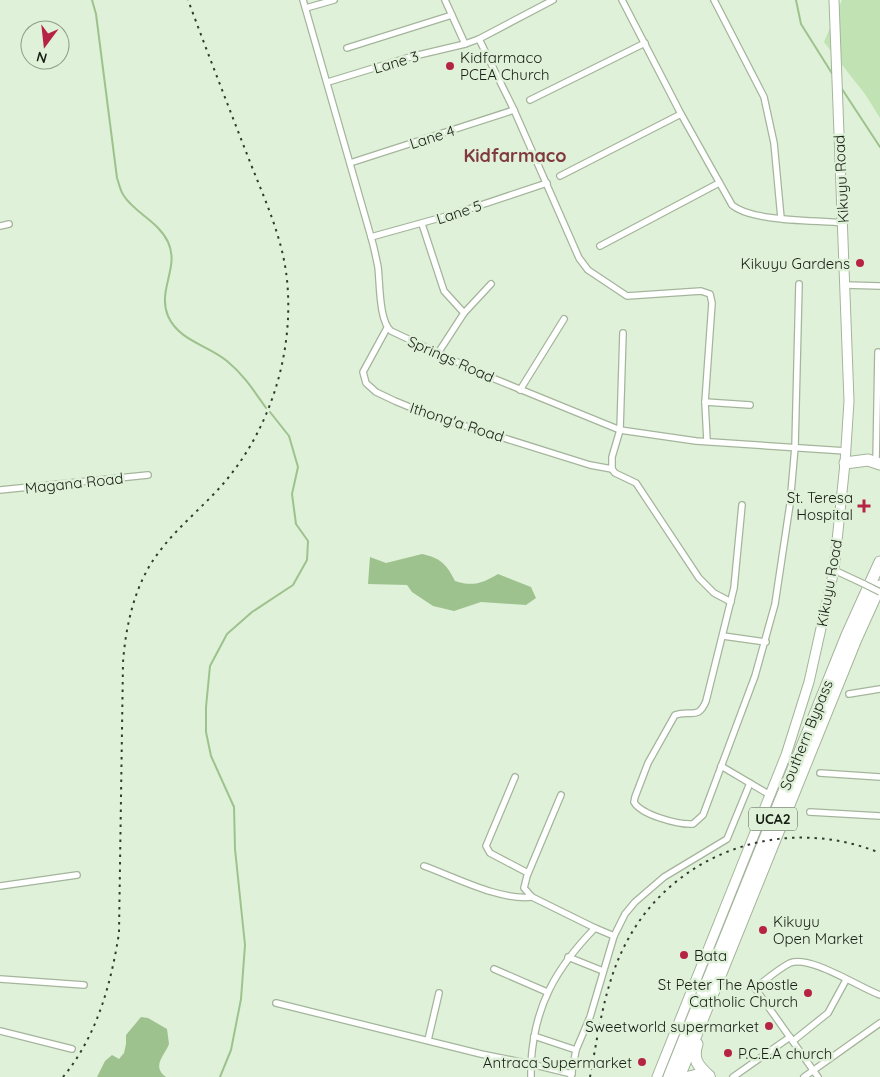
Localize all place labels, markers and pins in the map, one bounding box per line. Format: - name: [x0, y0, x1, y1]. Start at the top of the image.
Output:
- place label: Kidfarmaco PCEA Church: [460, 48, 550, 84]
- marker: Kidfarmaco PCEA Church: [444, 60, 456, 72]
- place label: Kikuyu Gardens: [741, 254, 850, 273]
- marker: Kikuyu Gardens: [854, 257, 866, 269]
- place label: St. Teresa Hospital: [787, 488, 853, 524]
- marker: St. Teresa Hospital: [857, 499, 871, 513]
- place label: Kikuyu Open Market: [773, 912, 863, 948]
- marker: Kikuyu Open Market: [757, 924, 769, 936]
- place label: Bata: [694, 946, 727, 965]
- marker: Bata: [678, 949, 690, 961]
- place label: St Peter The Apostle Catholic Church: [658, 975, 798, 1011]
- marker: St Peter The Apostle Catholic Church: [802, 987, 814, 999]
- place label: Sweetworld supermarket: [585, 1017, 759, 1036]
- marker: Sweetworld supermarket: [763, 1020, 775, 1032]
- place label: P.C.E.A church: [738, 1044, 832, 1063]
- marker: P.C.E.A church: [722, 1047, 734, 1059]
- place label: Antraca Supermarket: [483, 1053, 632, 1072]
- marker: Antraca Supermarket: [636, 1056, 648, 1068]

